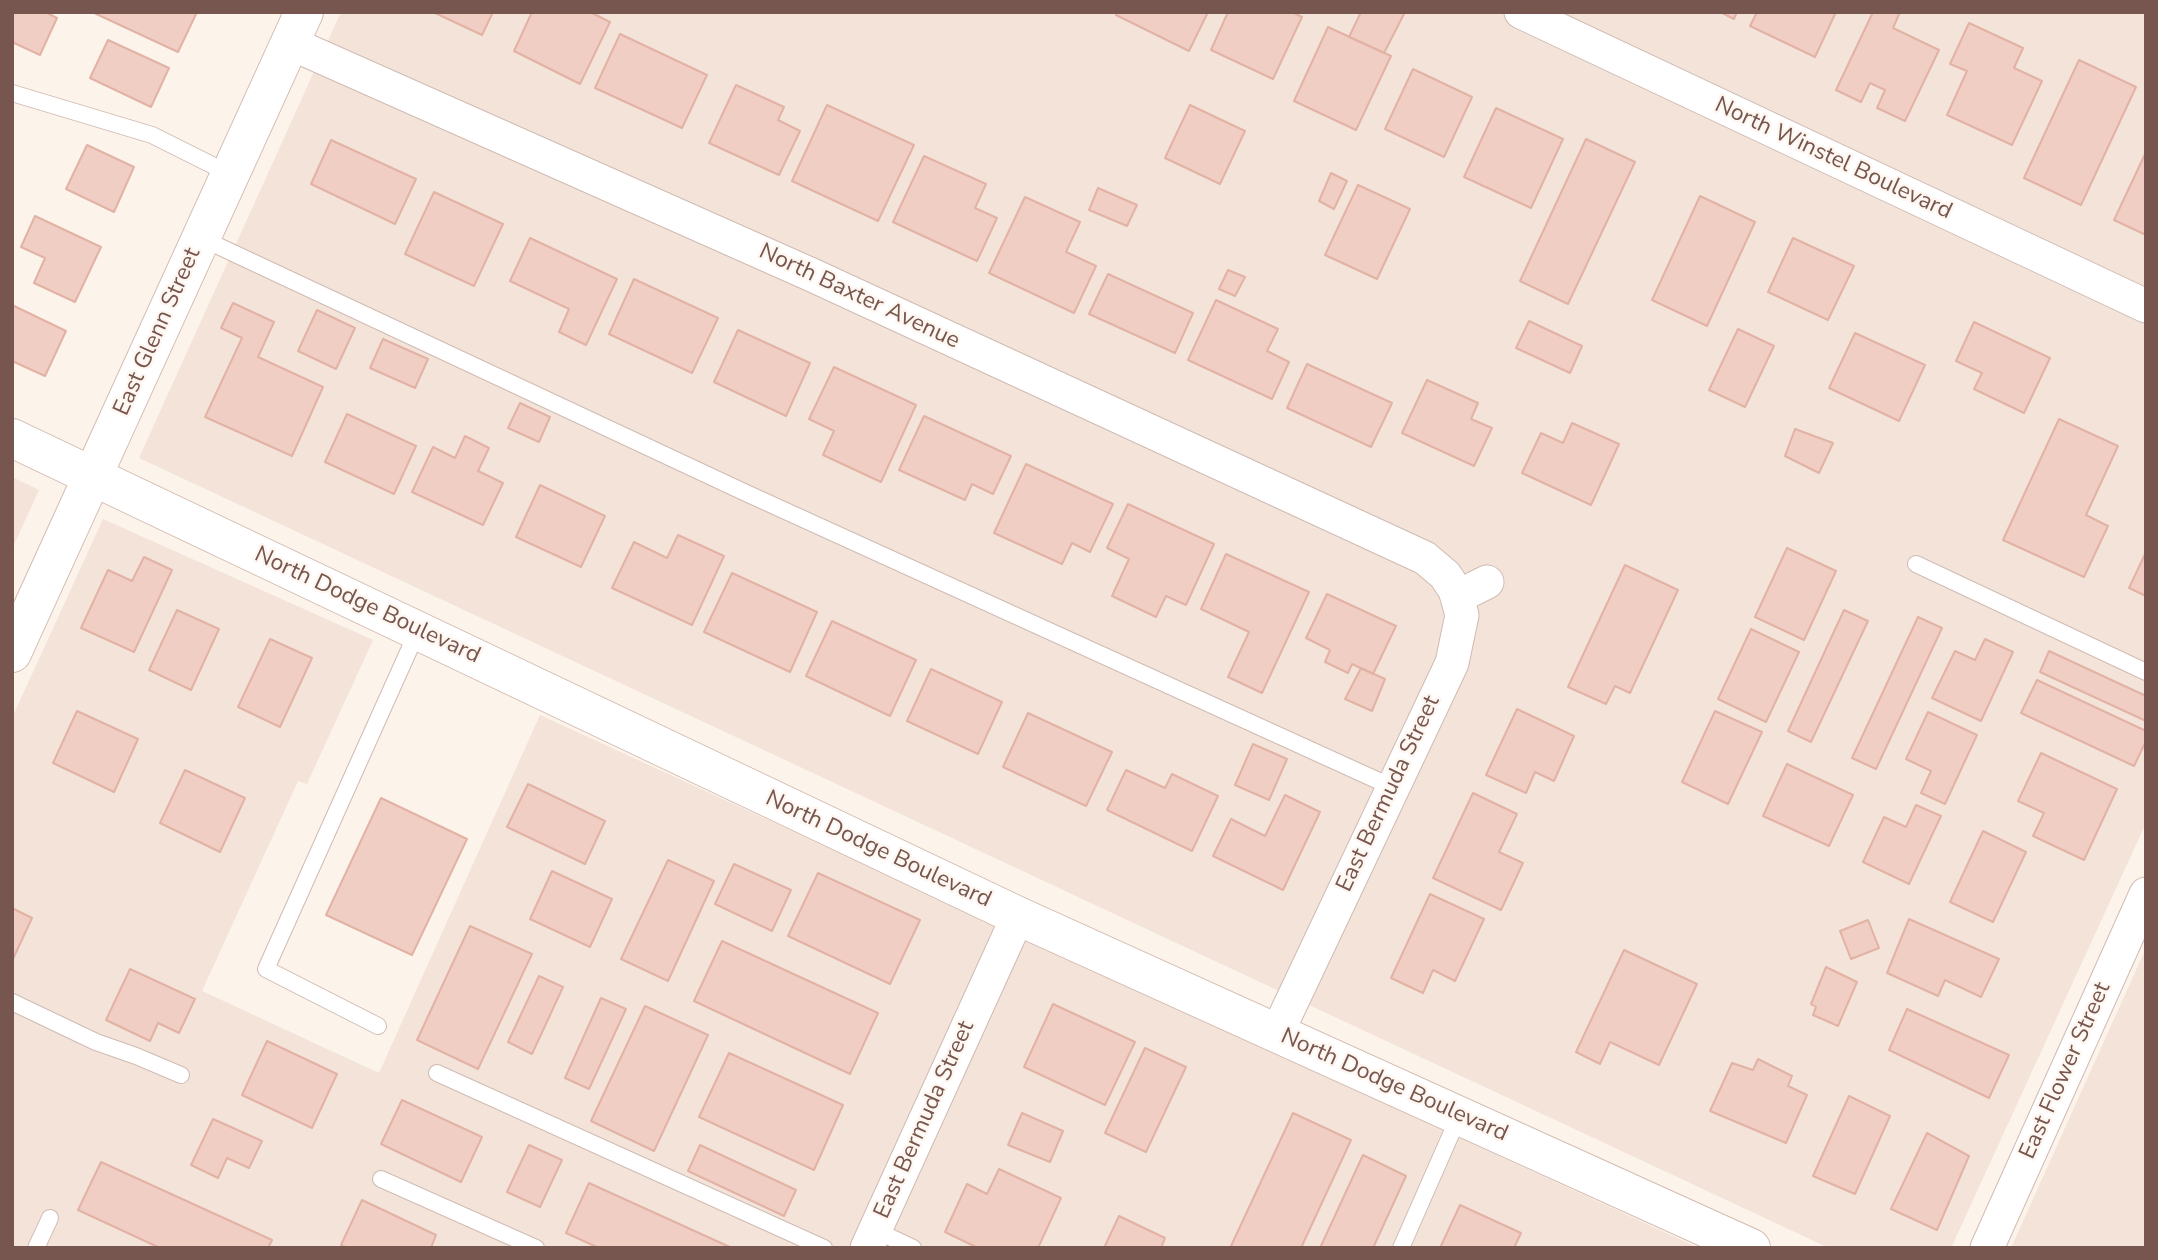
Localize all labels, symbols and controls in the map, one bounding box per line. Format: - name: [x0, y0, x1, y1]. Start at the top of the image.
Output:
- street label: North Winstel Boulevard: [1710, 92, 1956, 226]
- street label: North Baxter Avenue: [754, 238, 964, 356]
- street label: East Glenn Street: [109, 244, 207, 420]
- street label: North Dodge Boulevard: [250, 542, 484, 670]
- street label: East Bermuda Street: [1331, 692, 1447, 896]
- street label: North Dodge Boulevard: [761, 786, 995, 914]
- street label: East Flower Street: [2015, 978, 2117, 1164]
- street label: East Bermuda Street: [869, 1017, 981, 1223]
- street label: North Dodge Boulevard: [1276, 1023, 1512, 1149]

